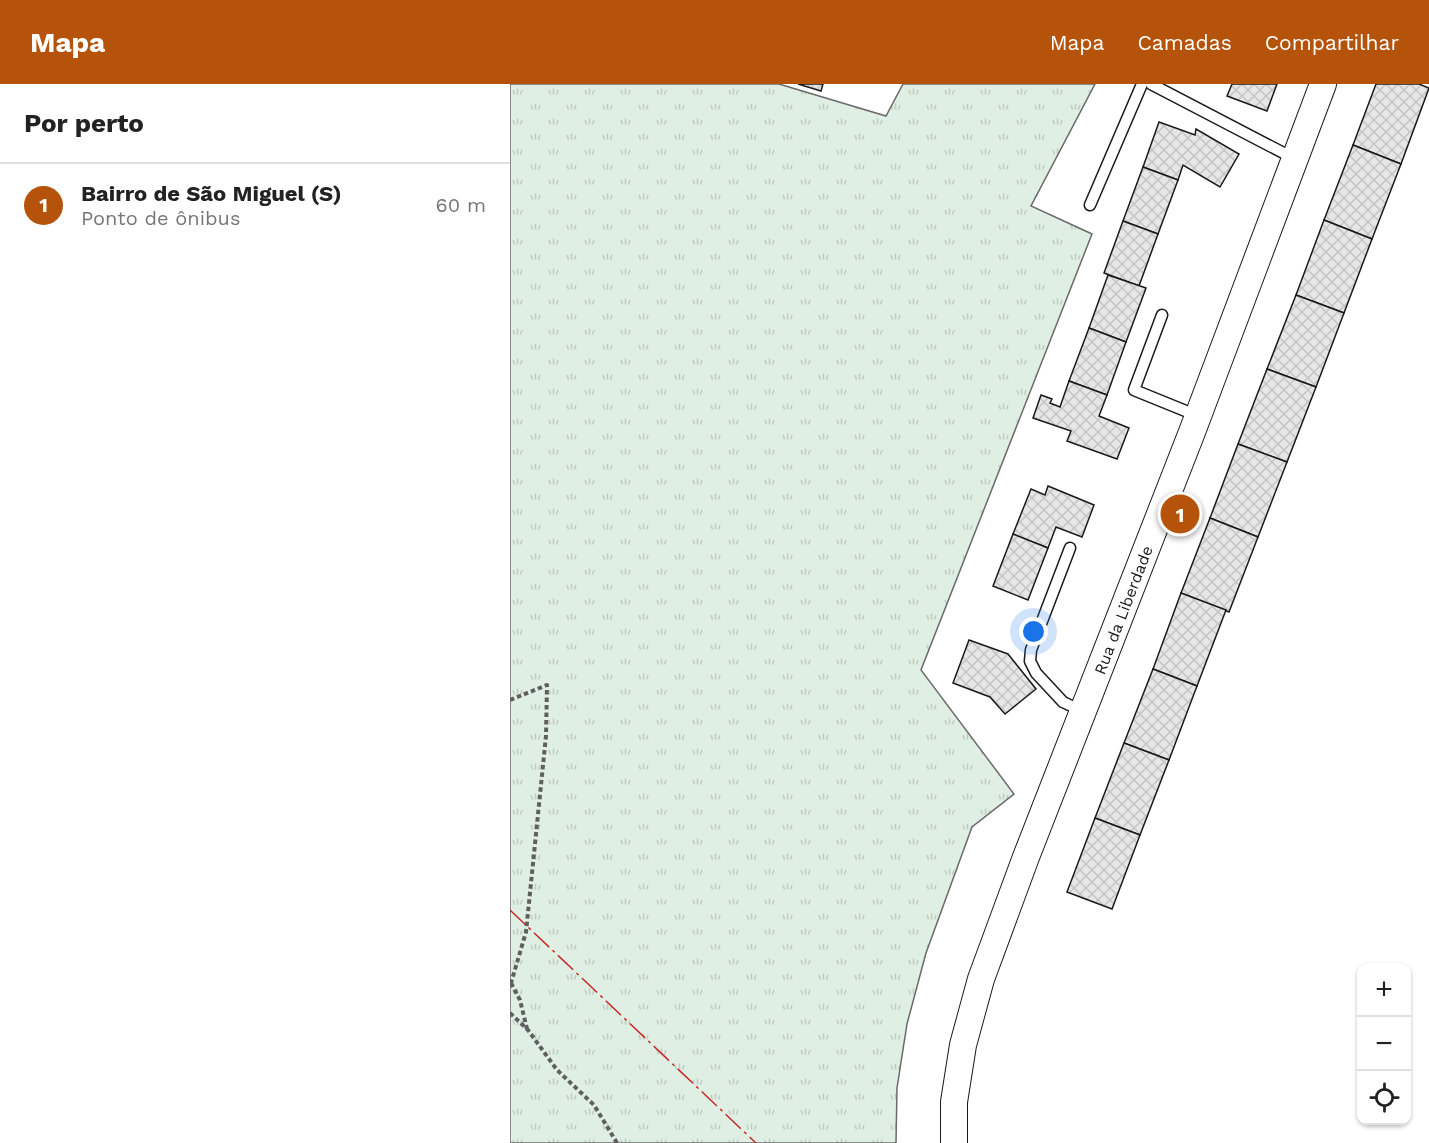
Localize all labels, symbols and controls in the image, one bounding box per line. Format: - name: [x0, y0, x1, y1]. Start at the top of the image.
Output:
- text: Mapa: [30, 26, 105, 59]
- text: Mapa: [1050, 30, 1104, 55]
- text: Camadas: [1137, 30, 1232, 55]
- text: Compartilhar: [1265, 30, 1399, 55]
- text: Por perto: [24, 108, 144, 138]
- text: Bairro de São Miguel (S): [81, 181, 342, 206]
- text: 1: [39, 193, 48, 217]
- text: 60 m: [436, 193, 486, 217]
- text: Ponto de ônibus: [81, 206, 240, 230]
- pin: 1: [1160, 492, 1200, 536]
- street label: Rua da Liberdade: [1090, 543, 1157, 677]
- your location: [1019, 617, 1048, 646]
- map controls: [1357, 963, 1411, 1125]
- button: +: [1357, 963, 1411, 1017]
- button: −: [1357, 1017, 1411, 1071]
- button: locate: [1357, 1071, 1411, 1125]

